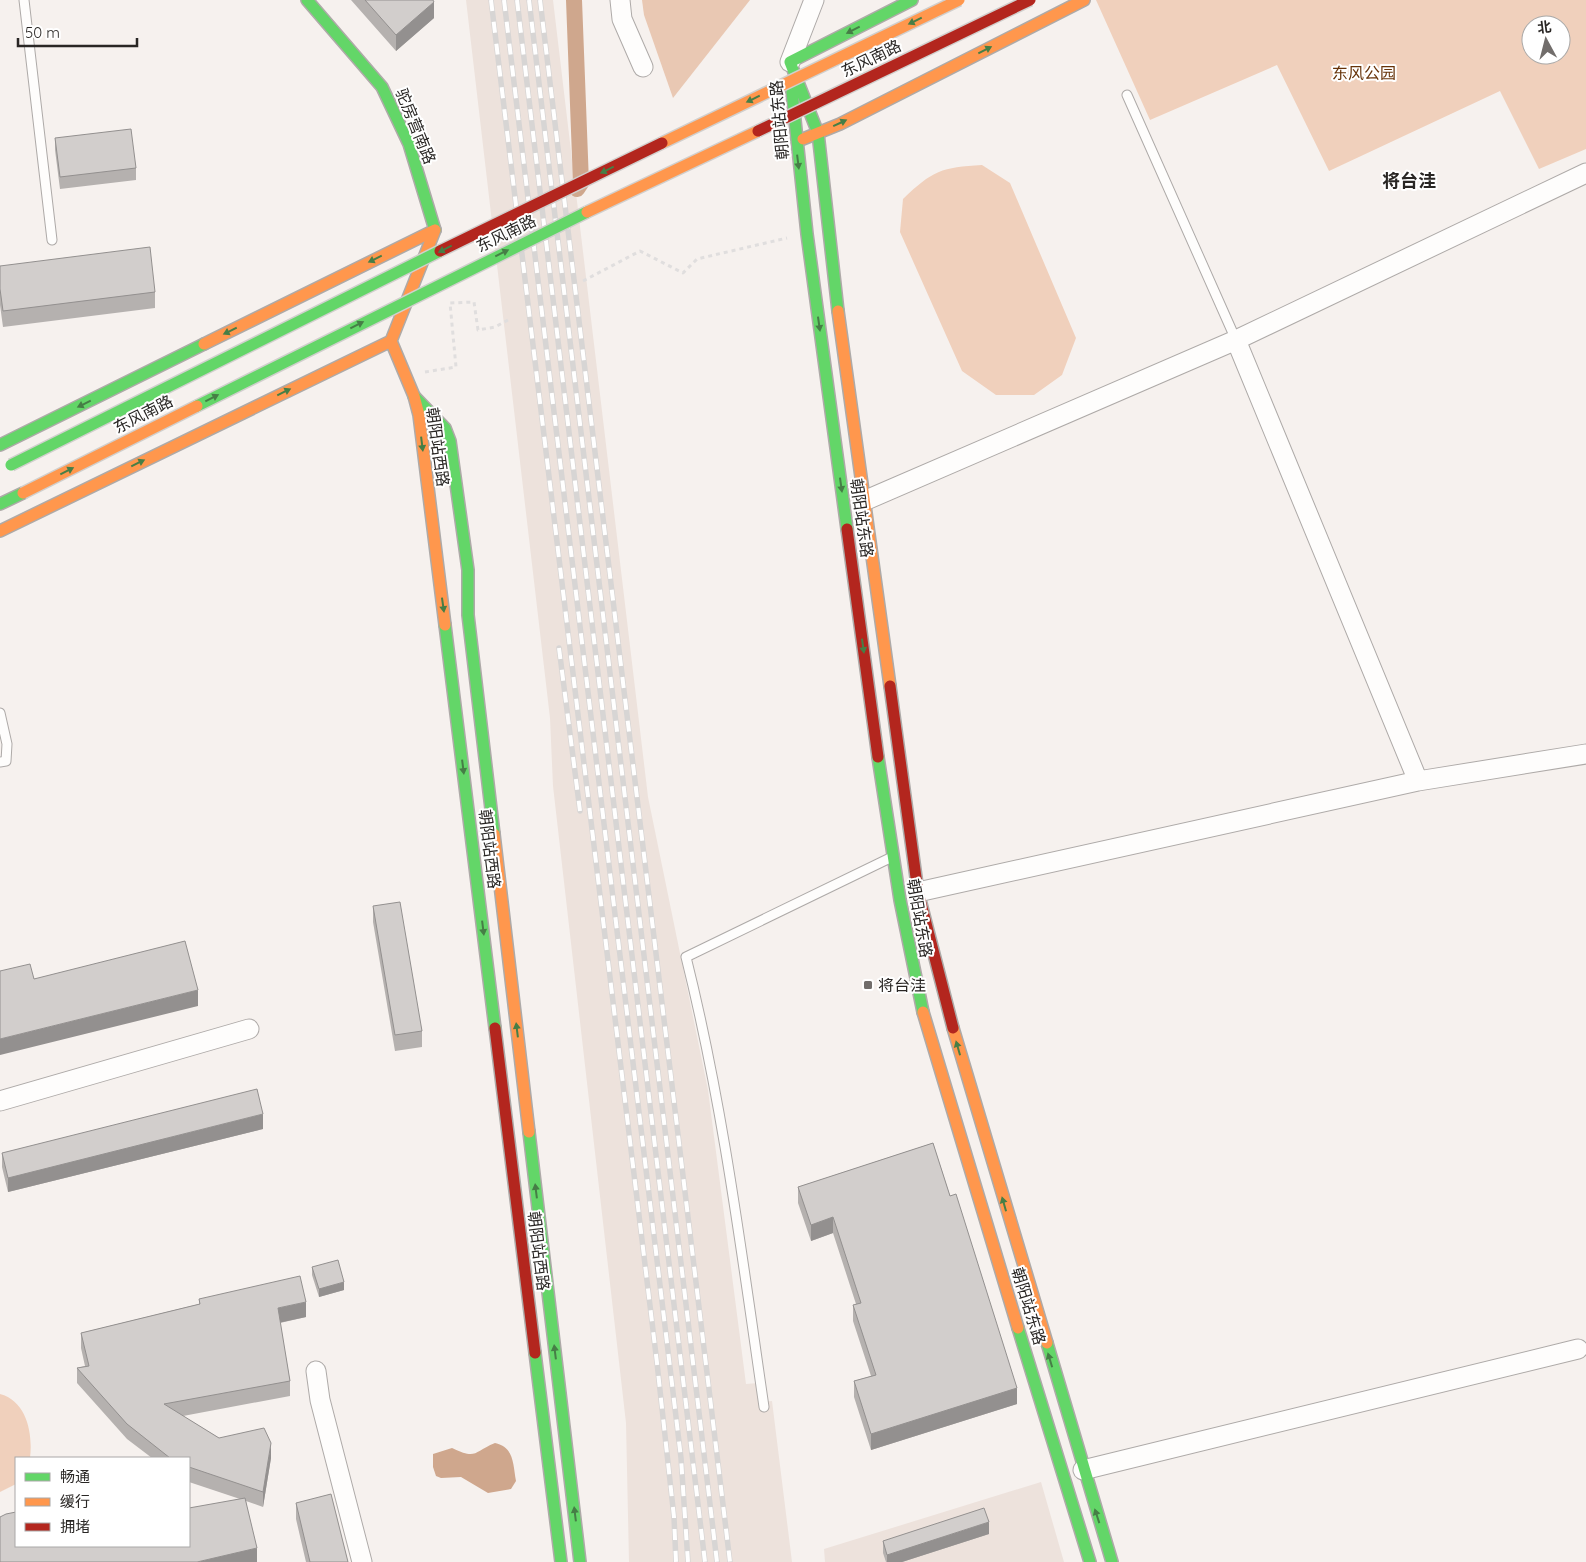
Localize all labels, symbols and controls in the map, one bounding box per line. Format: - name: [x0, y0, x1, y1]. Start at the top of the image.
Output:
- scale bar: [18, 15, 136, 47]
- north arrow: [1521, 15, 1571, 65]
- one-way arrow: [908, 17, 922, 25]
- text: 北: [1536, 17, 1552, 37]
- text: 50 m: [25, 23, 60, 42]
- one-way arrow: [846, 26, 860, 34]
- street label: 东风南路: [838, 35, 904, 81]
- one-way arrow: [978, 46, 992, 54]
- park label: 东风公园: [1332, 63, 1396, 83]
- street label: 朝阳站东路: [766, 79, 792, 161]
- street label: 驼房营南路: [392, 85, 440, 167]
- one-way arrow: [746, 96, 760, 104]
- one-way arrow: [833, 119, 847, 127]
- one-way arrow: [794, 155, 802, 171]
- one-way arrow: [599, 166, 614, 174]
- district label: 将台洼: [1382, 169, 1436, 192]
- street label: 东风南路: [473, 210, 539, 256]
- one-way arrow: [437, 244, 452, 253]
- one-way arrow: [495, 248, 510, 257]
- one-way arrow: [368, 256, 382, 264]
- one-way arrow: [815, 316, 823, 332]
- one-way arrow: [350, 321, 364, 329]
- one-way arrow: [222, 327, 237, 336]
- one-way arrow: [277, 388, 291, 396]
- street label: 东风南路: [110, 391, 176, 437]
- one-way arrow: [205, 394, 219, 402]
- one-way arrow: [77, 400, 91, 408]
- street label: 朝阳站西路: [423, 406, 453, 488]
- one-way arrow: [418, 436, 426, 452]
- one-way arrow: [131, 459, 145, 467]
- one-way arrow: [60, 467, 74, 475]
- one-way arrow: [837, 477, 845, 493]
- street label: 朝阳站东路: [847, 477, 877, 559]
- one-way arrow: [439, 598, 447, 614]
- one-way arrow: [859, 638, 867, 654]
- one-way arrow: [459, 759, 467, 775]
- street label: 朝阳站西路: [475, 808, 505, 890]
- street label: 朝阳站东路: [903, 877, 937, 959]
- one-way arrow: [479, 920, 487, 936]
- place label: 将台洼: [878, 975, 926, 995]
- marker: 将台洼: [862, 979, 874, 991]
- one-way arrow: [513, 1021, 521, 1037]
- one-way arrow: [954, 1041, 962, 1056]
- one-way arrow: [532, 1183, 540, 1199]
- one-way arrow: [999, 1196, 1007, 1211]
- street label: 朝阳站西路: [524, 1210, 554, 1292]
- street label: 朝阳站东路: [1008, 1265, 1050, 1347]
- one-way arrow: [551, 1344, 559, 1360]
- one-way arrow: [1045, 1352, 1053, 1367]
- legend: [15, 1457, 190, 1547]
- text: 畅通: [60, 1467, 90, 1486]
- text: 缓行: [60, 1492, 90, 1511]
- one-way arrow: [571, 1505, 579, 1521]
- one-way arrow: [1092, 1508, 1100, 1523]
- text: 拥堵: [60, 1517, 90, 1536]

